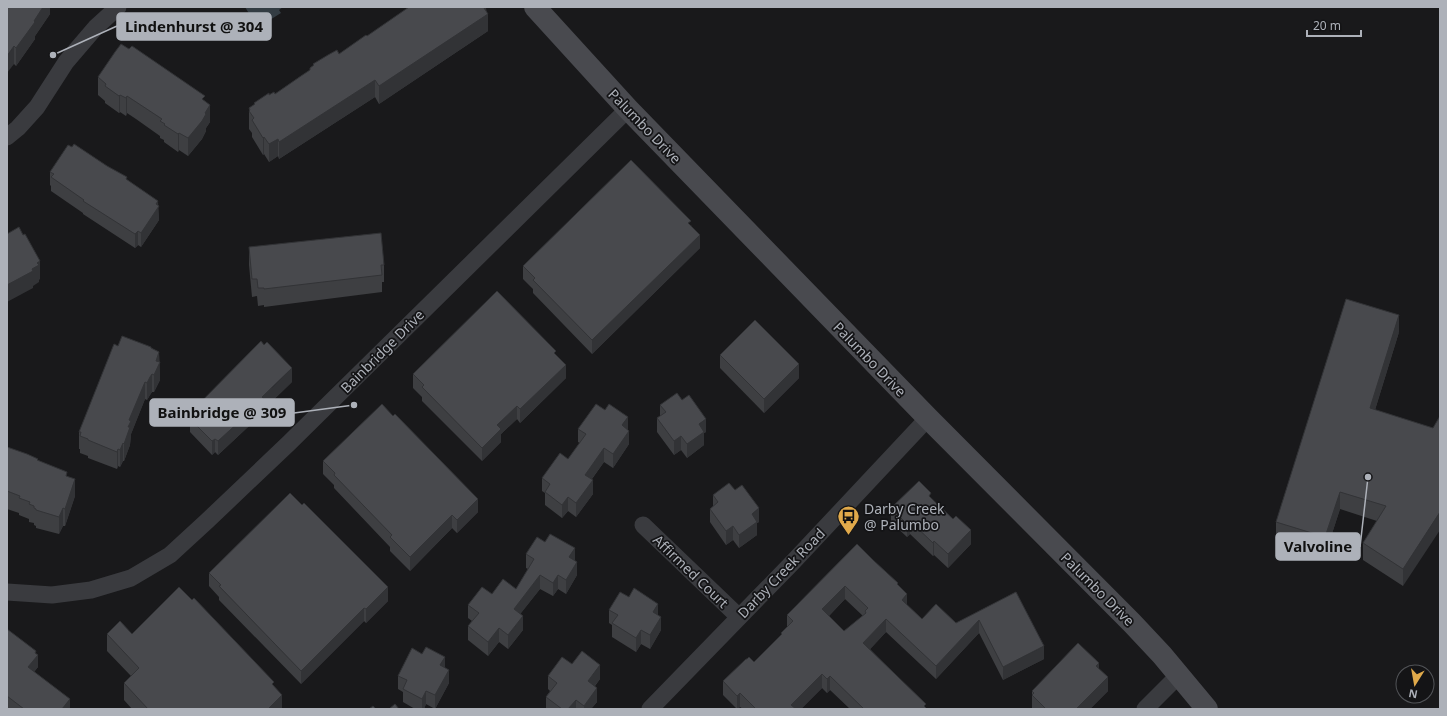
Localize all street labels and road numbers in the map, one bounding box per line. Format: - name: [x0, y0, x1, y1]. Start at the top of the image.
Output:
- street label: Palumbo Drive: [604, 85, 686, 168]
- street label: Bainbridge Drive: [336, 305, 428, 397]
- street label: Palumbo Drive: [829, 318, 911, 401]
- street label: Darby Creek Road: [733, 524, 829, 622]
- street label: Affirmed Court: [649, 530, 733, 612]
- street label: Palumbo Drive: [1057, 548, 1139, 630]

